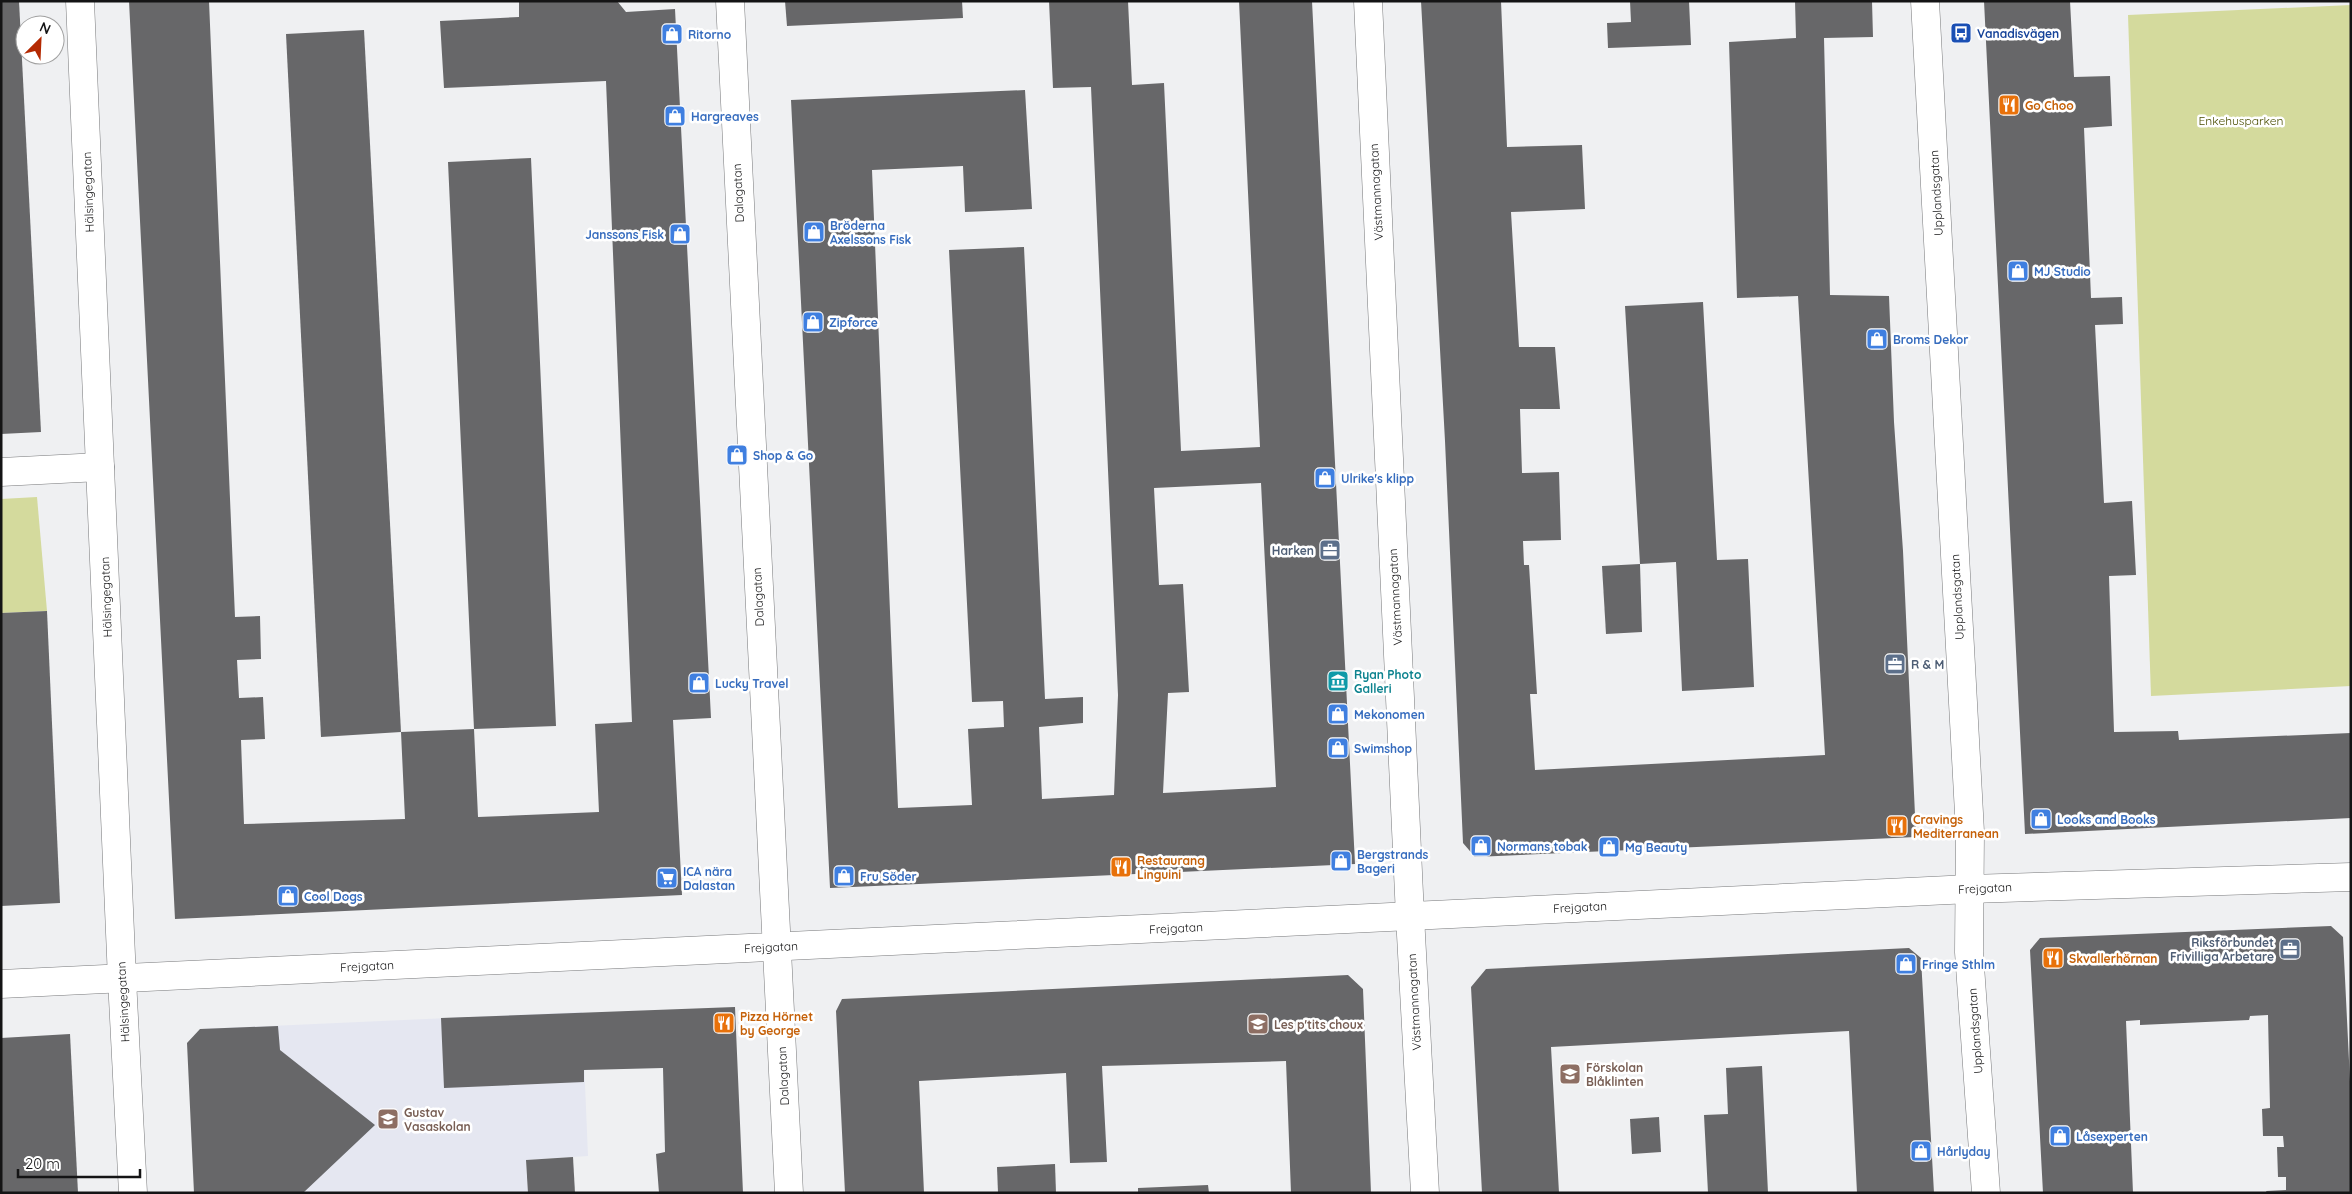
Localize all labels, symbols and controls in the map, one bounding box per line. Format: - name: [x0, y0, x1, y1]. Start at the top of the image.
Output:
- north arrow: [15, 15, 65, 65]
- text: N: [37, 18, 54, 38]
- bus stop icon: Vanadisvägen: [1949, 21, 1973, 45]
- shop icon: Ritorno: [660, 22, 684, 46]
- place label: Vanadisvägen: [1977, 26, 2059, 41]
- place label: Ritorno: [688, 27, 732, 42]
- restaurant icon: Go Choo: [1997, 93, 2021, 117]
- place label: Go Choo: [2025, 98, 2074, 113]
- shop icon: Hargreaves: [663, 104, 687, 128]
- place label: Hargreaves: [691, 109, 759, 124]
- park label: Enkehusparken: [2199, 113, 2284, 128]
- street label: Västmannagatan: [1366, 143, 1386, 241]
- street label: Upplandsgatan: [1926, 150, 1946, 236]
- street label: Hälsingegatan: [79, 151, 97, 233]
- street label: Dalagatan: [729, 163, 747, 223]
- place label: Bröderna Axelssons Fisk: [830, 218, 912, 247]
- shop icon: Bröderna Axelssons Fisk: [802, 220, 826, 244]
- shop icon: Janssons Fisk: [668, 222, 692, 246]
- place label: Janssons Fisk: [585, 227, 664, 242]
- shop icon: MJ Studio: [2006, 259, 2030, 283]
- place label: MJ Studio: [2034, 264, 2091, 279]
- shop icon: Zipforce: [801, 310, 825, 334]
- place label: Zipforce: [829, 315, 878, 330]
- shop icon: Broms Dekor: [1865, 327, 1889, 351]
- place label: Broms Dekor: [1893, 332, 1969, 347]
- shop icon: Shop & Go: [725, 443, 749, 467]
- place label: Shop & Go: [753, 448, 814, 463]
- shop icon: Ulrike's klipp: [1313, 466, 1337, 490]
- place label: Ulrike's klipp: [1341, 471, 1414, 486]
- office icon: Harken: [1318, 538, 1342, 562]
- place label: Harken: [1272, 543, 1314, 558]
- street label: Västmannagatan: [1385, 548, 1405, 646]
- street label: Upplandsgatan: [1947, 554, 1967, 640]
- street label: Hälsingegatan: [97, 556, 115, 638]
- street label: Dalagatan: [749, 567, 767, 627]
- office icon: R & M: [1883, 652, 1907, 676]
- place label: R & M: [1911, 657, 1944, 672]
- place label: Ryan Photo Galleri: [1354, 667, 1422, 696]
- museum icon: Ryan Photo Galleri: [1326, 669, 1350, 693]
- shop icon: Lucky Travel: [687, 671, 711, 695]
- place label: Lucky Travel: [715, 676, 789, 691]
- shop icon: Mekonomen: [1326, 702, 1350, 726]
- place label: Mekonomen: [1354, 707, 1425, 722]
- shop icon: Swimshop: [1326, 736, 1350, 760]
- place label: Swimshop: [1354, 741, 1413, 756]
- shop icon: Looks and Books: [2029, 807, 2053, 831]
- place label: Cravings Mediterranean: [1913, 812, 1999, 841]
- place label: Looks and Books: [2057, 812, 2156, 827]
- restaurant icon: Cravings Mediterranean: [1885, 814, 1909, 838]
- shop icon: Normans tobak: [1469, 834, 1493, 858]
- shop icon: Mg Beauty: [1597, 835, 1621, 859]
- place label: Normans tobak: [1497, 839, 1588, 854]
- place label: Mg Beauty: [1625, 840, 1687, 855]
- place label: Bergstrands Bageri: [1357, 847, 1428, 876]
- shop icon: Bergstrands Bageri: [1329, 849, 1353, 873]
- place label: Restaurang Linguini: [1137, 853, 1205, 882]
- restaurant icon: Restaurang Linguini: [1109, 855, 1133, 879]
- place label: ICA nära Dalastan: [683, 864, 735, 893]
- shop icon: Fru Söder: [832, 864, 856, 888]
- supermarket icon: ICA nära Dalastan: [655, 866, 679, 890]
- place label: Fru Söder: [860, 869, 917, 884]
- street label: Frejgatan: [1958, 879, 2012, 897]
- shop icon: Cool Dogs: [276, 884, 300, 908]
- place label: Cool Dogs: [304, 889, 363, 904]
- street label: Frejgatan: [1553, 898, 1607, 916]
- street label: Frejgatan: [1149, 919, 1203, 937]
- place label: Riksförbundet Frivilliga Arbetare: [2170, 935, 2274, 964]
- office icon: Riksförbundet Frivilliga Arbetare: [2278, 937, 2302, 961]
- street label: Frejgatan: [744, 938, 798, 956]
- restaurant icon: Skvallerhörnan: [2041, 946, 2065, 970]
- place label: Skvallerhörnan: [2069, 951, 2157, 966]
- shop icon: Fringe Sthlm: [1894, 952, 1918, 976]
- street label: Västmannagatan: [1404, 953, 1424, 1051]
- street label: Frejgatan: [340, 957, 394, 975]
- place label: Fringe Sthlm: [1922, 957, 1995, 972]
- street label: Hälsingegatan: [113, 961, 133, 1043]
- street label: Upplandsgatan: [1965, 988, 1985, 1074]
- place label: Pizza Hörnet by George: [740, 1009, 813, 1038]
- restaurant icon: Pizza Hörnet by George: [712, 1011, 736, 1035]
- school or university icon: Les p'tits choux: [1246, 1012, 1270, 1036]
- place label: Les p'tits choux: [1274, 1017, 1363, 1032]
- street label: Dalagatan: [774, 1046, 792, 1106]
- place label: Förskolan Blåklinten: [1586, 1060, 1644, 1089]
- school or university icon: Förskolan Blåklinten: [1558, 1062, 1582, 1086]
- place label: Gustav Vasaskolan: [404, 1105, 471, 1134]
- school or university icon: Gustav Vasaskolan: [376, 1107, 400, 1131]
- shop icon: Låsexperten: [2048, 1124, 2072, 1148]
- place label: Låsexperten: [2076, 1129, 2148, 1144]
- shop icon: Hårlyday: [1909, 1139, 1933, 1163]
- place label: Hårlyday: [1937, 1144, 1991, 1159]
- scale bar: [18, 1146, 140, 1178]
- text: 20 m: [25, 1154, 60, 1173]

